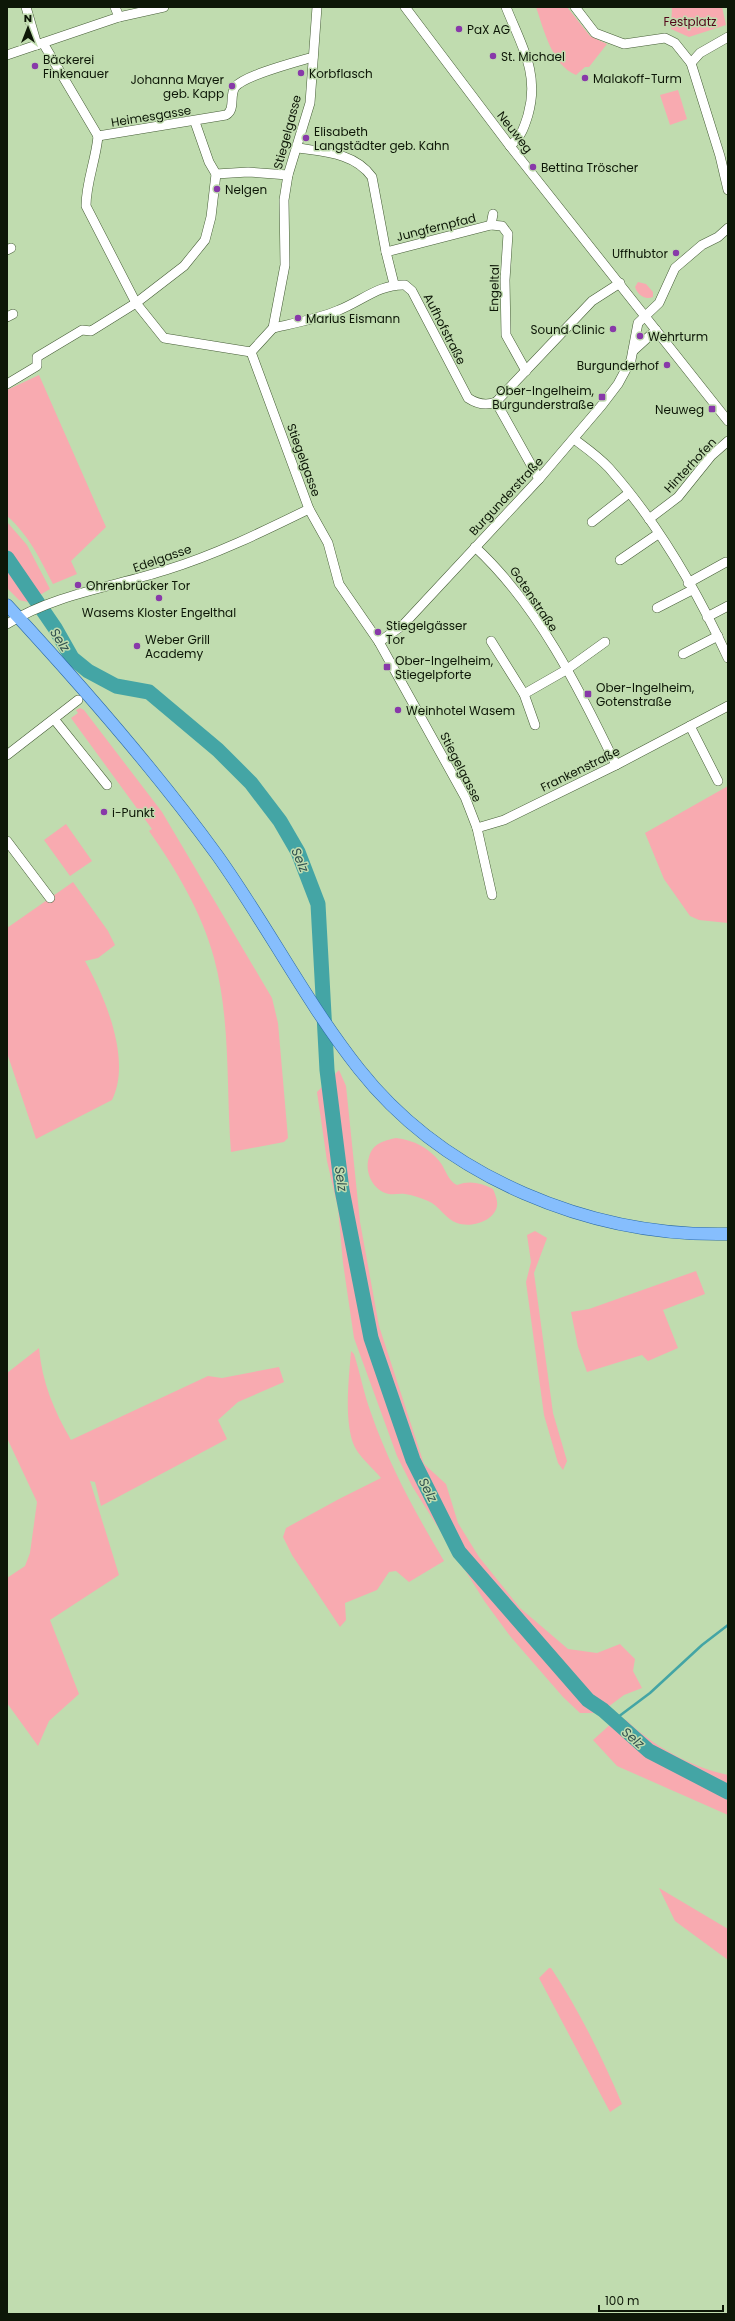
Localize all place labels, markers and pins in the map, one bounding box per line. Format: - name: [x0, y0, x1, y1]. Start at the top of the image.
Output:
- place label: PaX AG: [467, 21, 510, 38]
- marker: PaX AG: [454, 24, 464, 34]
- place label: St. Michael: [501, 48, 565, 65]
- place label: Bäckerei Finkenauer: [43, 51, 109, 82]
- marker: St. Michael: [488, 51, 498, 61]
- marker: Bäckerei Finkenauer: [30, 61, 40, 71]
- place label: Korbflasch: [309, 65, 373, 82]
- marker: Korbflasch: [296, 68, 306, 78]
- place label: Malakoff-Turm: [593, 70, 682, 87]
- place label: Johanna Mayer geb. Kapp: [130, 71, 225, 102]
- marker: Malakoff-Turm: [580, 73, 590, 83]
- marker: Johanna Mayer geb. Kapp: [227, 81, 237, 91]
- place label: Elisabeth Langstädter geb. Kahn: [314, 123, 449, 154]
- marker: Elisabeth Langstädter geb. Kahn: [301, 133, 311, 143]
- place label: Bettina Tröscher: [541, 159, 639, 176]
- marker: Bettina Tröscher: [528, 162, 538, 172]
- place label: Nelgen: [225, 181, 267, 198]
- marker: Nelgen: [212, 184, 222, 194]
- place label: Uffhubtor: [612, 245, 669, 262]
- marker: Uffhubtor: [671, 248, 681, 258]
- place label: Marius Eismann: [306, 310, 400, 327]
- marker: Marius Eismann: [293, 313, 303, 323]
- place label: Sound Clinic: [531, 321, 605, 338]
- marker: Sound Clinic: [608, 324, 618, 334]
- place label: Wehrturm: [648, 328, 708, 345]
- marker: Wehrturm: [635, 331, 645, 341]
- place label: Burgunderhof: [577, 357, 659, 374]
- marker: Burgunderhof: [662, 360, 672, 370]
- place label: Ober-Ingelheim, Burgunderstraße: [492, 382, 595, 413]
- marker: Ober-Ingelheim, Burgunderstraße: [597, 392, 607, 402]
- place label: Neuweg: [655, 401, 704, 418]
- marker: Neuweg: [707, 404, 717, 414]
- place label: Ohrenbrücker Tor: [86, 577, 191, 594]
- marker: Ohrenbrücker Tor: [73, 580, 83, 590]
- marker: Wasems Kloster Engelthal: [154, 593, 164, 603]
- place label: Wasems Kloster Engelthal: [82, 604, 236, 621]
- place label: Stiegelgässer Tor: [386, 617, 468, 648]
- marker: Stiegelgässer Tor: [373, 627, 383, 637]
- place label: Weber Grill Academy: [145, 631, 210, 662]
- marker: Weber Grill Academy: [132, 641, 142, 651]
- place label: Ober-Ingelheim, Stiegelpforte: [395, 652, 494, 683]
- marker: Ober-Ingelheim, Stiegelpforte: [382, 662, 392, 672]
- place label: Ober-Ingelheim, Gotenstraße: [596, 679, 695, 710]
- marker: Ober-Ingelheim, Gotenstraße: [583, 689, 593, 699]
- place label: Weinhotel Wasem: [406, 702, 515, 719]
- marker: Weinhotel Wasem: [393, 705, 403, 715]
- place label: i-Punkt: [112, 804, 154, 821]
- marker: i-Punkt: [99, 807, 109, 817]

